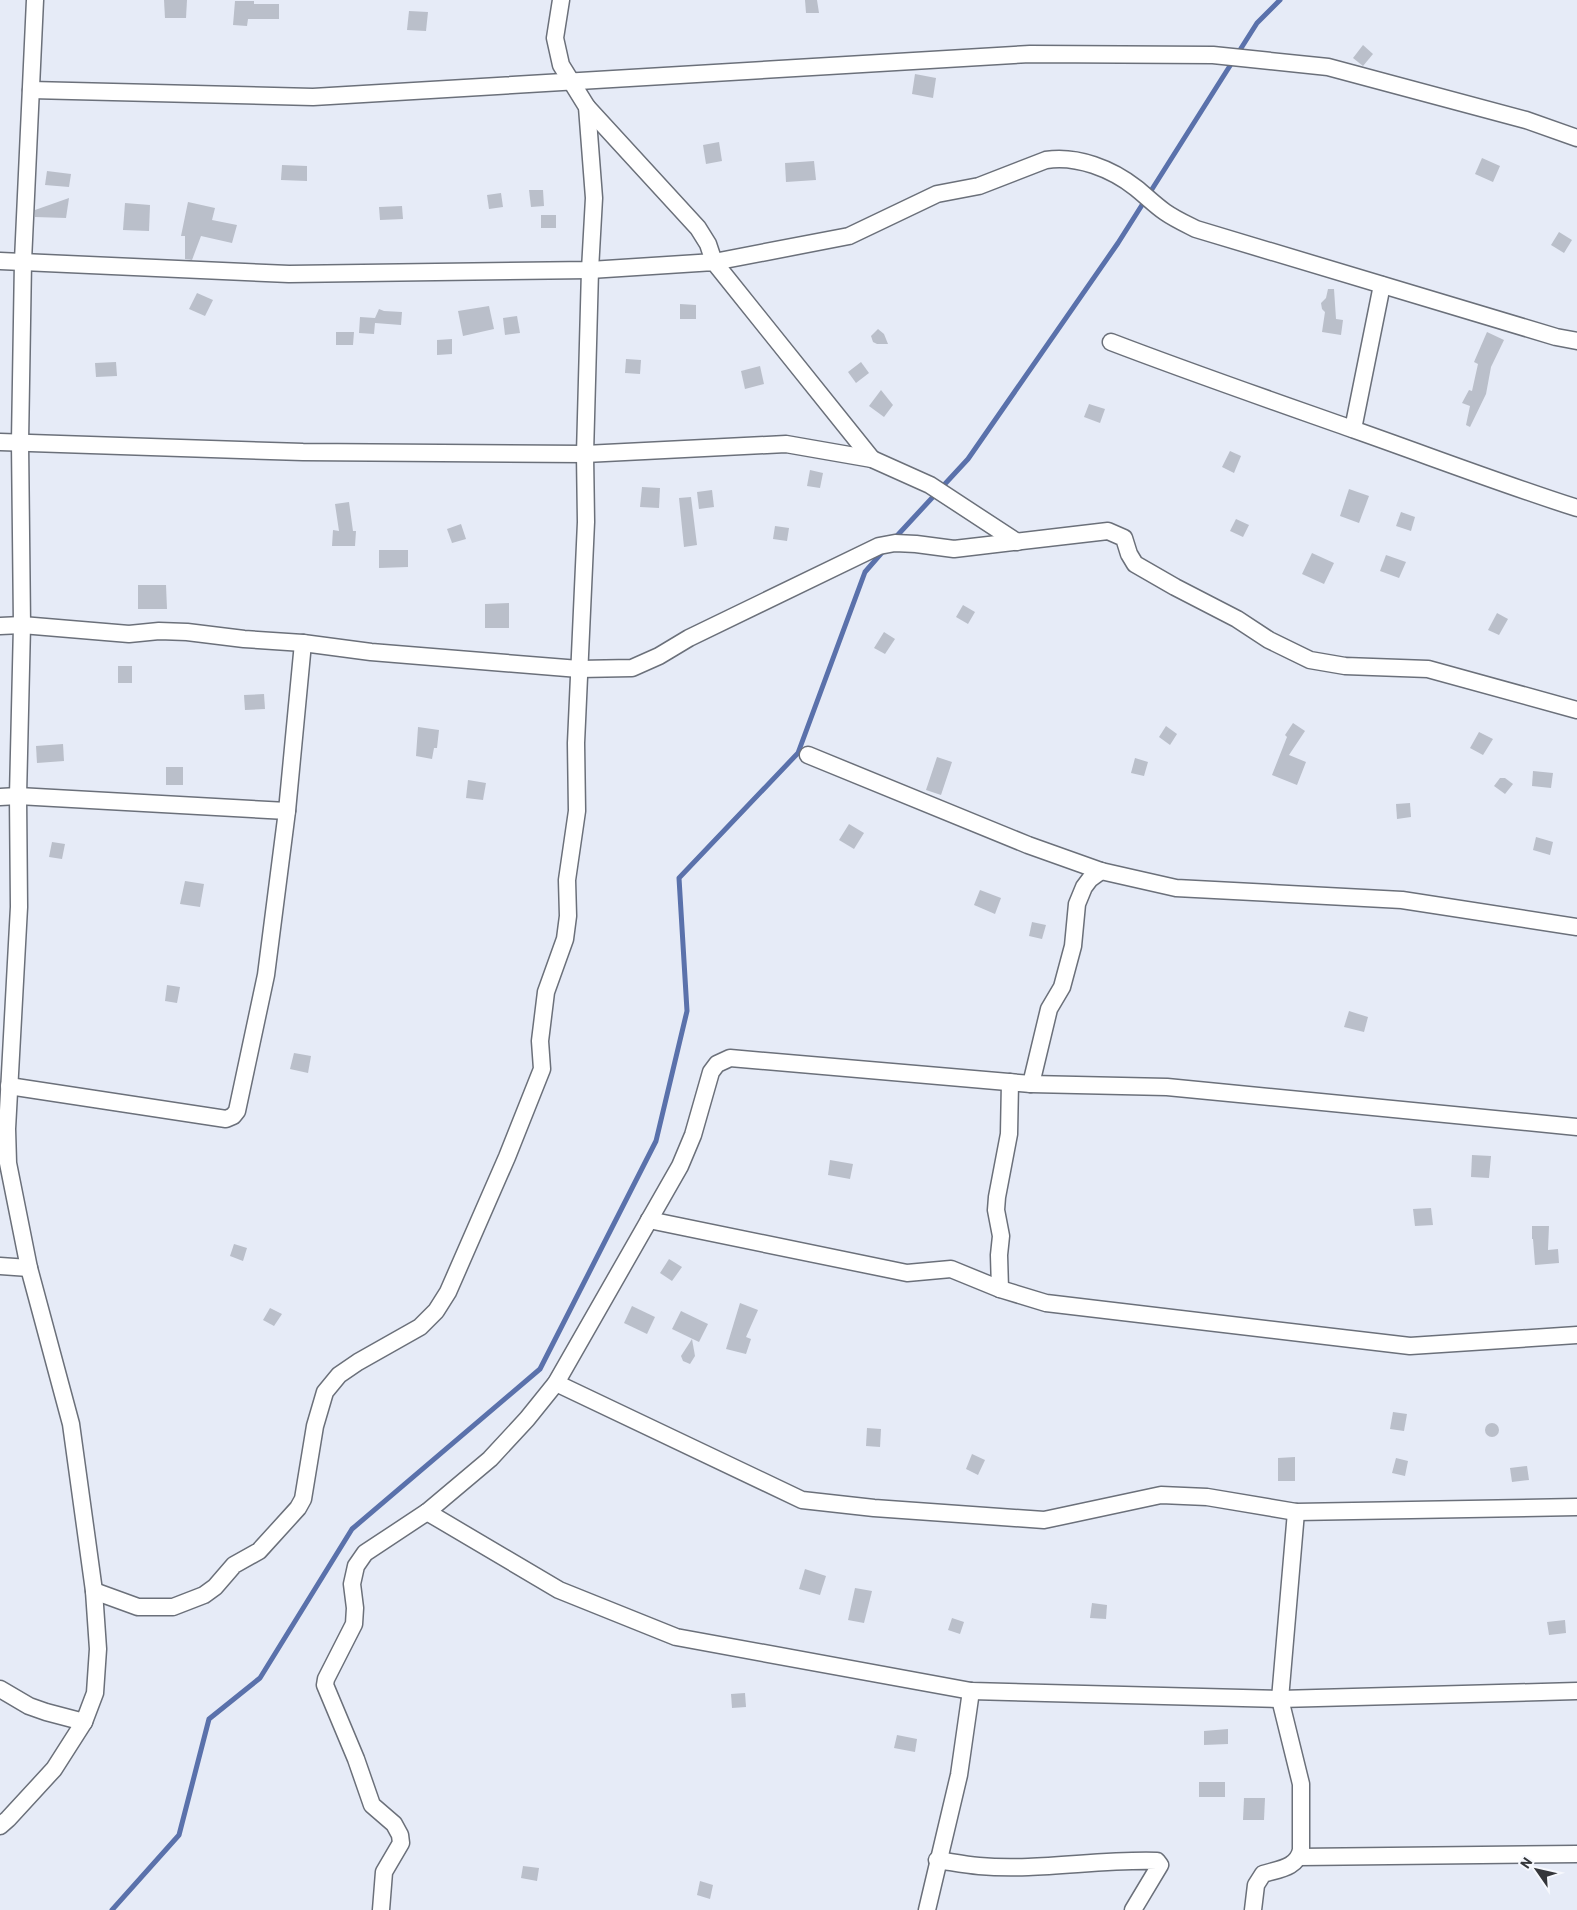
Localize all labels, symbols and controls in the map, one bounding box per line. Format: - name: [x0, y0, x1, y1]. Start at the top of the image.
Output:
- north arrow: [1512, 1845, 1562, 1895]
- text: N: [1516, 1854, 1535, 1871]

